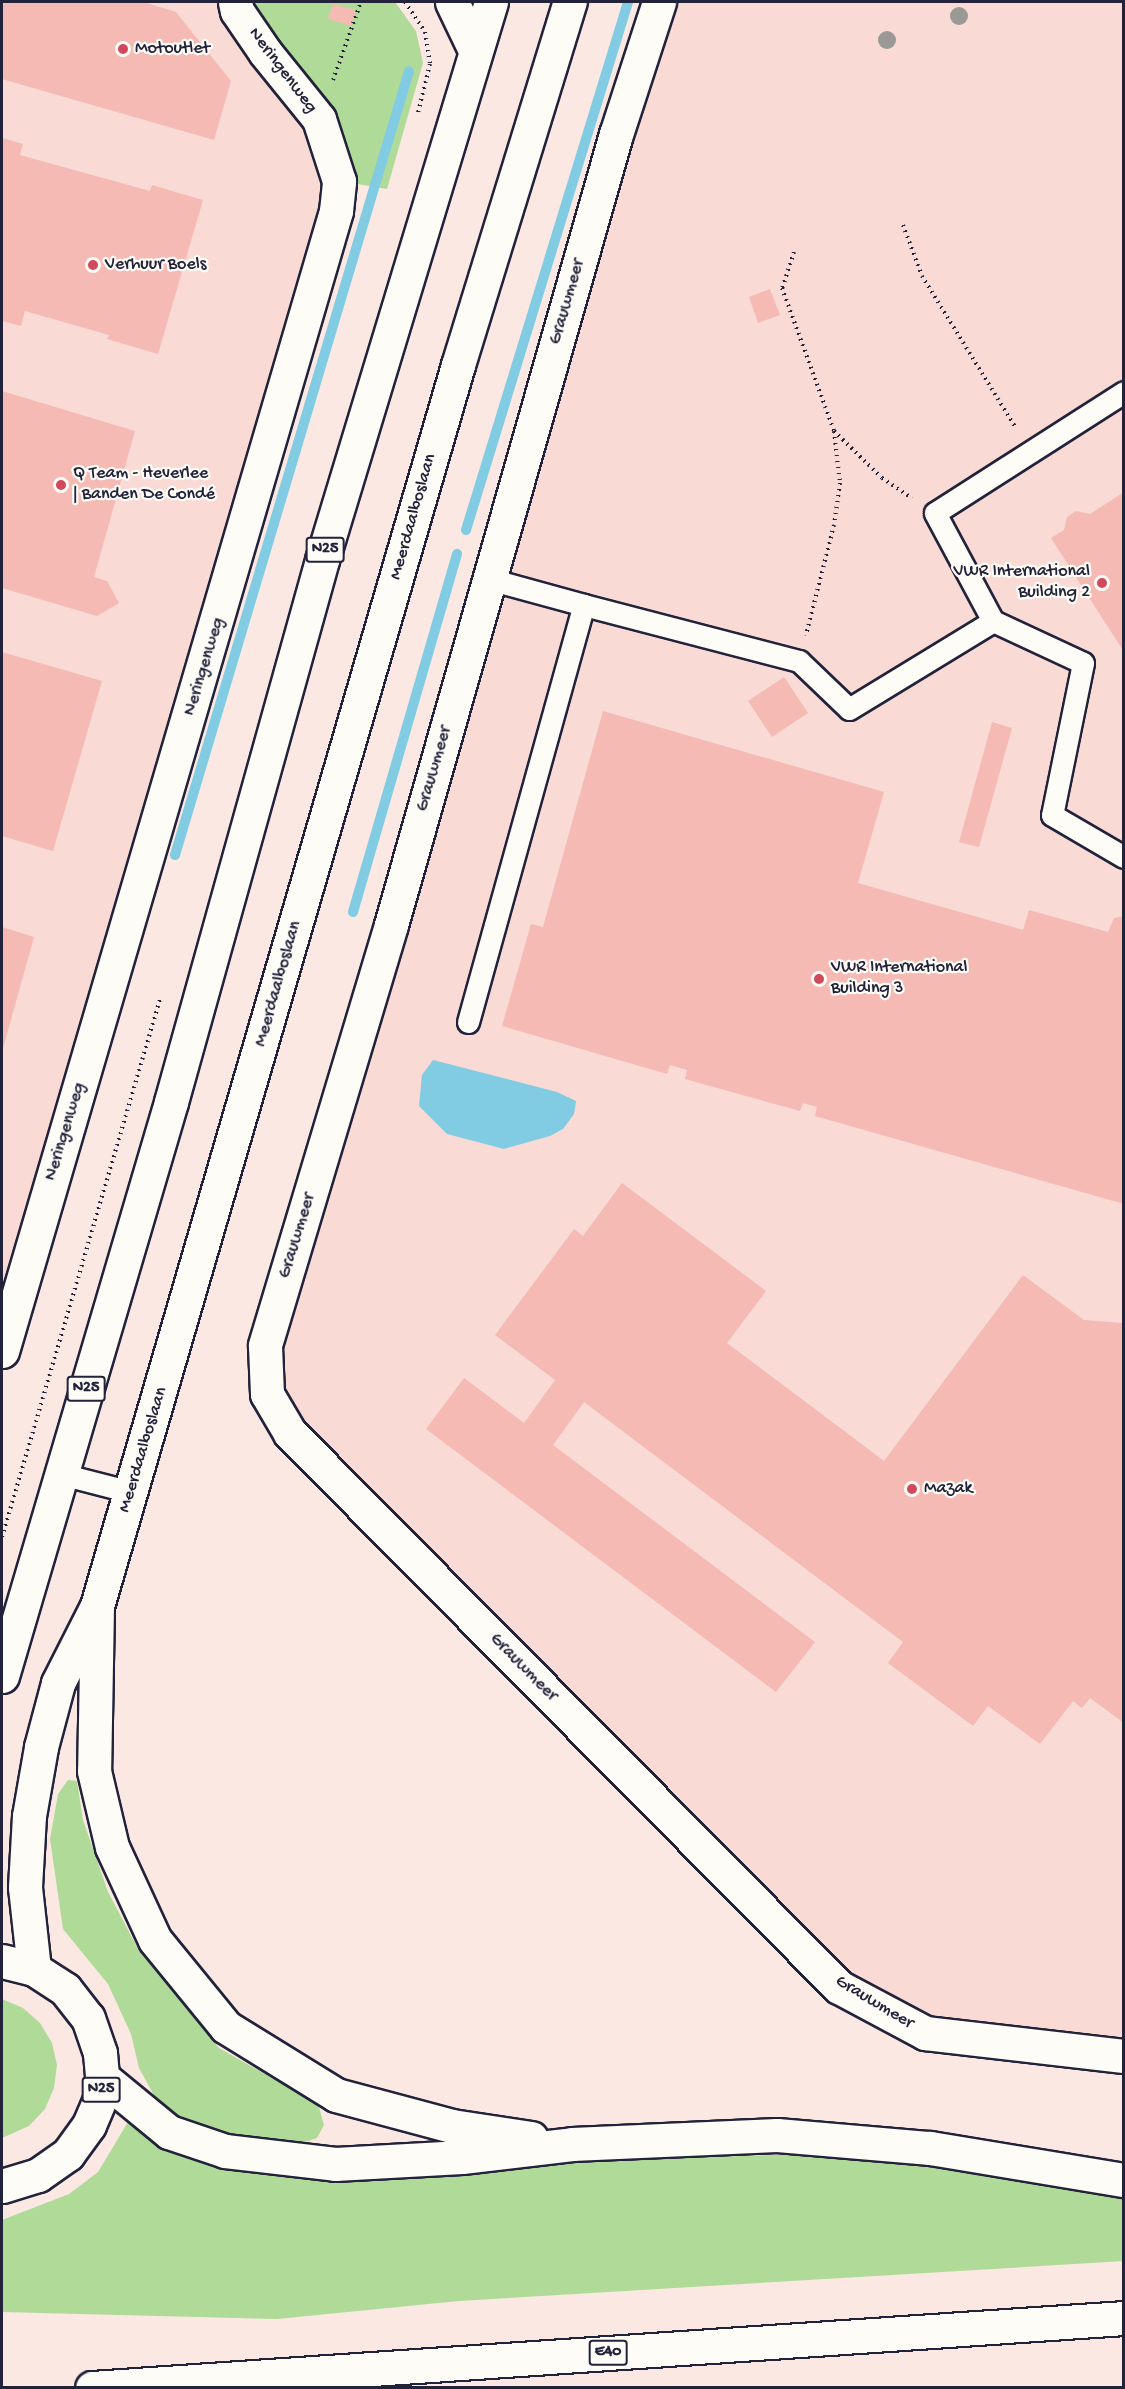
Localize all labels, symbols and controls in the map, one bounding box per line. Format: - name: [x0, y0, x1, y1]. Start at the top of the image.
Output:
- street label: Neringenweg: [243, 24, 321, 118]
- place label: Motoutlet: [135, 38, 210, 60]
- marker: Motoutlet: [116, 42, 130, 56]
- place label: Verhuur Boels: [105, 254, 206, 276]
- street label: Grauwmeer: [546, 257, 590, 347]
- marker: Verhuur Boels: [86, 258, 100, 272]
- street label: Meerdaalboslaan: [386, 452, 442, 582]
- place label: Q Team - Heverlee | Banden De Condé: [73, 464, 215, 506]
- marker: Q Team - Heverlee | Banden De Condé: [54, 478, 68, 492]
- road number: N25: [306, 537, 344, 563]
- place label: VWR International Building 2: [953, 562, 1090, 604]
- marker: VWR International Building 2: [1095, 576, 1109, 590]
- street label: Neringenweg: [180, 615, 230, 719]
- street label: Grauwmeer: [413, 724, 457, 814]
- street label: Meerdaalboslaan: [251, 919, 307, 1049]
- place label: VWR International Building 3: [831, 958, 968, 1000]
- marker: VWR International Building 3: [812, 972, 826, 986]
- street label: Neringenweg: [41, 1080, 91, 1184]
- street label: Grauwmeer: [275, 1191, 321, 1281]
- road number: N25: [66, 1376, 106, 1402]
- street label: Meerdaalboslaan: [115, 1385, 173, 1515]
- place label: Mazak: [924, 1478, 972, 1500]
- marker: Mazak: [905, 1482, 919, 1496]
- street label: Grauwmeer: [484, 1629, 562, 1707]
- street label: Grauwmeer: [831, 1971, 917, 2035]
- road number: N25: [82, 2077, 120, 2103]
- road number: E40: [588, 2340, 628, 2366]

